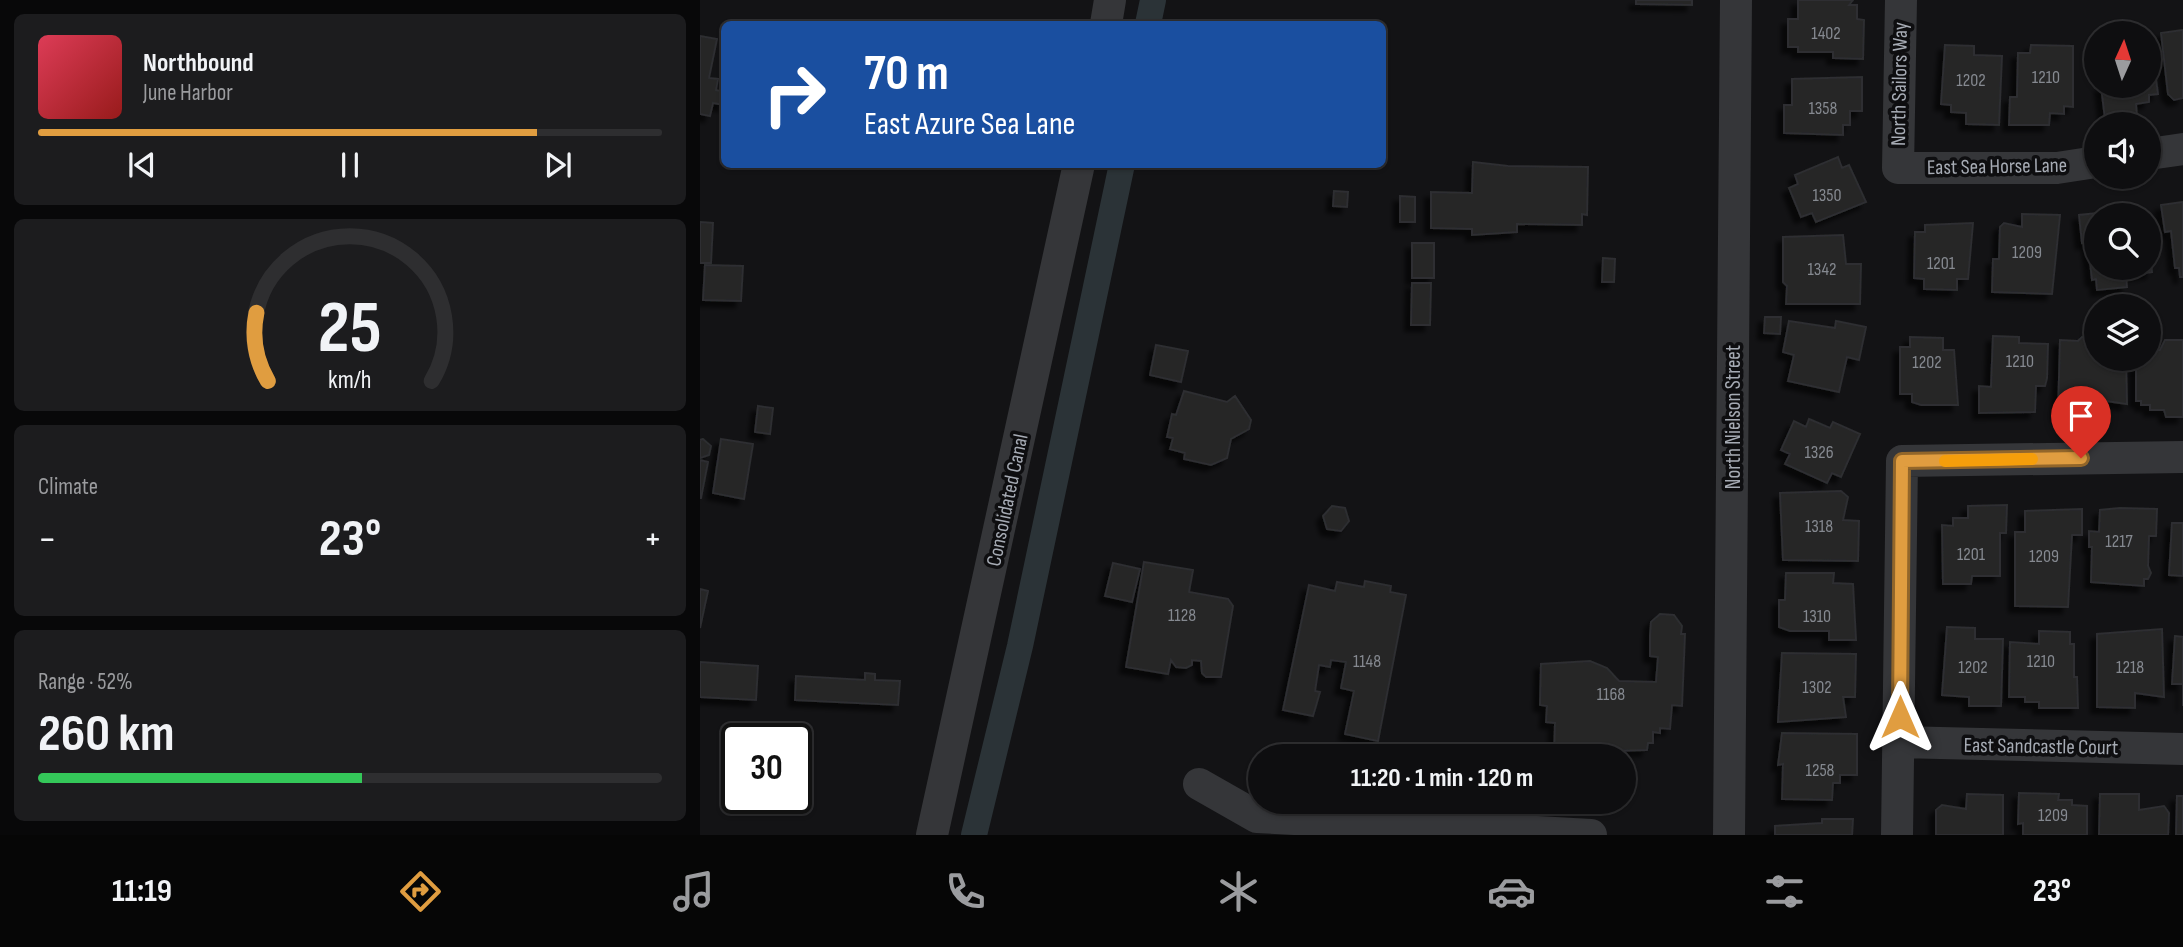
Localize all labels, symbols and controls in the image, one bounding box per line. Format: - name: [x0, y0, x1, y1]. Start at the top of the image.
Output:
- north arrow: [2084, 21, 2161, 98]
- map controls: [2084, 21, 2161, 371]
- street label: North Sailors Way: [1886, 22, 1913, 146]
- house number: 1402: [1811, 23, 1841, 44]
- text: 70 m: [864, 45, 949, 104]
- text: Northbound: [143, 48, 254, 79]
- icon: right: [749, 49, 840, 140]
- house number: 1210: [2032, 67, 2060, 88]
- house number: 1202: [1956, 70, 1986, 91]
- text: June Harbor: [143, 79, 233, 107]
- house number: 1358: [1809, 98, 1838, 119]
- text: East Azure Sea Lane: [864, 105, 1076, 144]
- button: sound: [2084, 112, 2161, 189]
- icon: previous: [123, 146, 161, 184]
- icon: pause: [331, 146, 369, 184]
- icon: next: [539, 146, 577, 184]
- street label: East Sea Horse Lane: [1927, 153, 2067, 180]
- house number: 1350: [1812, 185, 1842, 206]
- button: search: [2084, 203, 2161, 280]
- house number: 1209: [2012, 242, 2042, 263]
- house number: 1201: [1927, 253, 1956, 274]
- house number: 1342: [1808, 259, 1836, 280]
- text: 25: [318, 285, 382, 373]
- button: layers: [2084, 294, 2161, 371]
- street label: North Nielson Street: [1721, 345, 1746, 489]
- house number: 1210: [2006, 351, 2034, 372]
- house number: 1202: [1912, 352, 1942, 373]
- text: km/h: [328, 365, 372, 396]
- pin: [2051, 386, 2111, 458]
- icon: arrive: [2062, 397, 2100, 435]
- street label: Consolidated Canal: [981, 432, 1034, 569]
- house number: 1326: [1804, 442, 1834, 463]
- text: Climate: [38, 473, 98, 501]
- text: 23°: [319, 508, 381, 571]
- house number: 1318: [1805, 516, 1833, 537]
- text: −: [38, 517, 57, 562]
- text: +: [643, 517, 662, 562]
- house number: 1217: [2105, 531, 2134, 552]
- house number: 1201: [1957, 544, 1986, 565]
- house number: 1209: [2029, 546, 2059, 567]
- house number: 1128: [1168, 605, 1196, 626]
- house number: 1310: [1803, 606, 1831, 627]
- house number: 1148: [1353, 651, 1381, 672]
- house number: 1210: [2027, 651, 2055, 672]
- house number: 1202: [1958, 657, 1988, 678]
- house number: 1218: [2116, 657, 2144, 678]
- text: Range · 52%: [38, 668, 133, 696]
- house number: 1302: [1802, 677, 1832, 698]
- position arrow: [1863, 680, 1937, 754]
- house number: 1168: [1597, 684, 1625, 705]
- text: 260 km: [38, 703, 175, 766]
- speed limit sign: 30: [721, 723, 812, 814]
- street label: East Sandcastle Court: [1964, 733, 2118, 760]
- house number: 1258: [1805, 760, 1835, 781]
- text: 11:20 · 1 min · 120 m: [1351, 763, 1533, 794]
- house number: 1209: [2038, 805, 2068, 826]
- icon: directions: [396, 867, 445, 916]
- icon: music: [669, 867, 718, 916]
- icon: phone: [941, 867, 990, 916]
- icon: climate: [1214, 867, 1263, 916]
- icon: car: [1487, 867, 1536, 916]
- icon: filters: [1760, 867, 1809, 916]
- text: 11:19: [112, 872, 172, 911]
- text: 23°: [2033, 872, 2071, 911]

